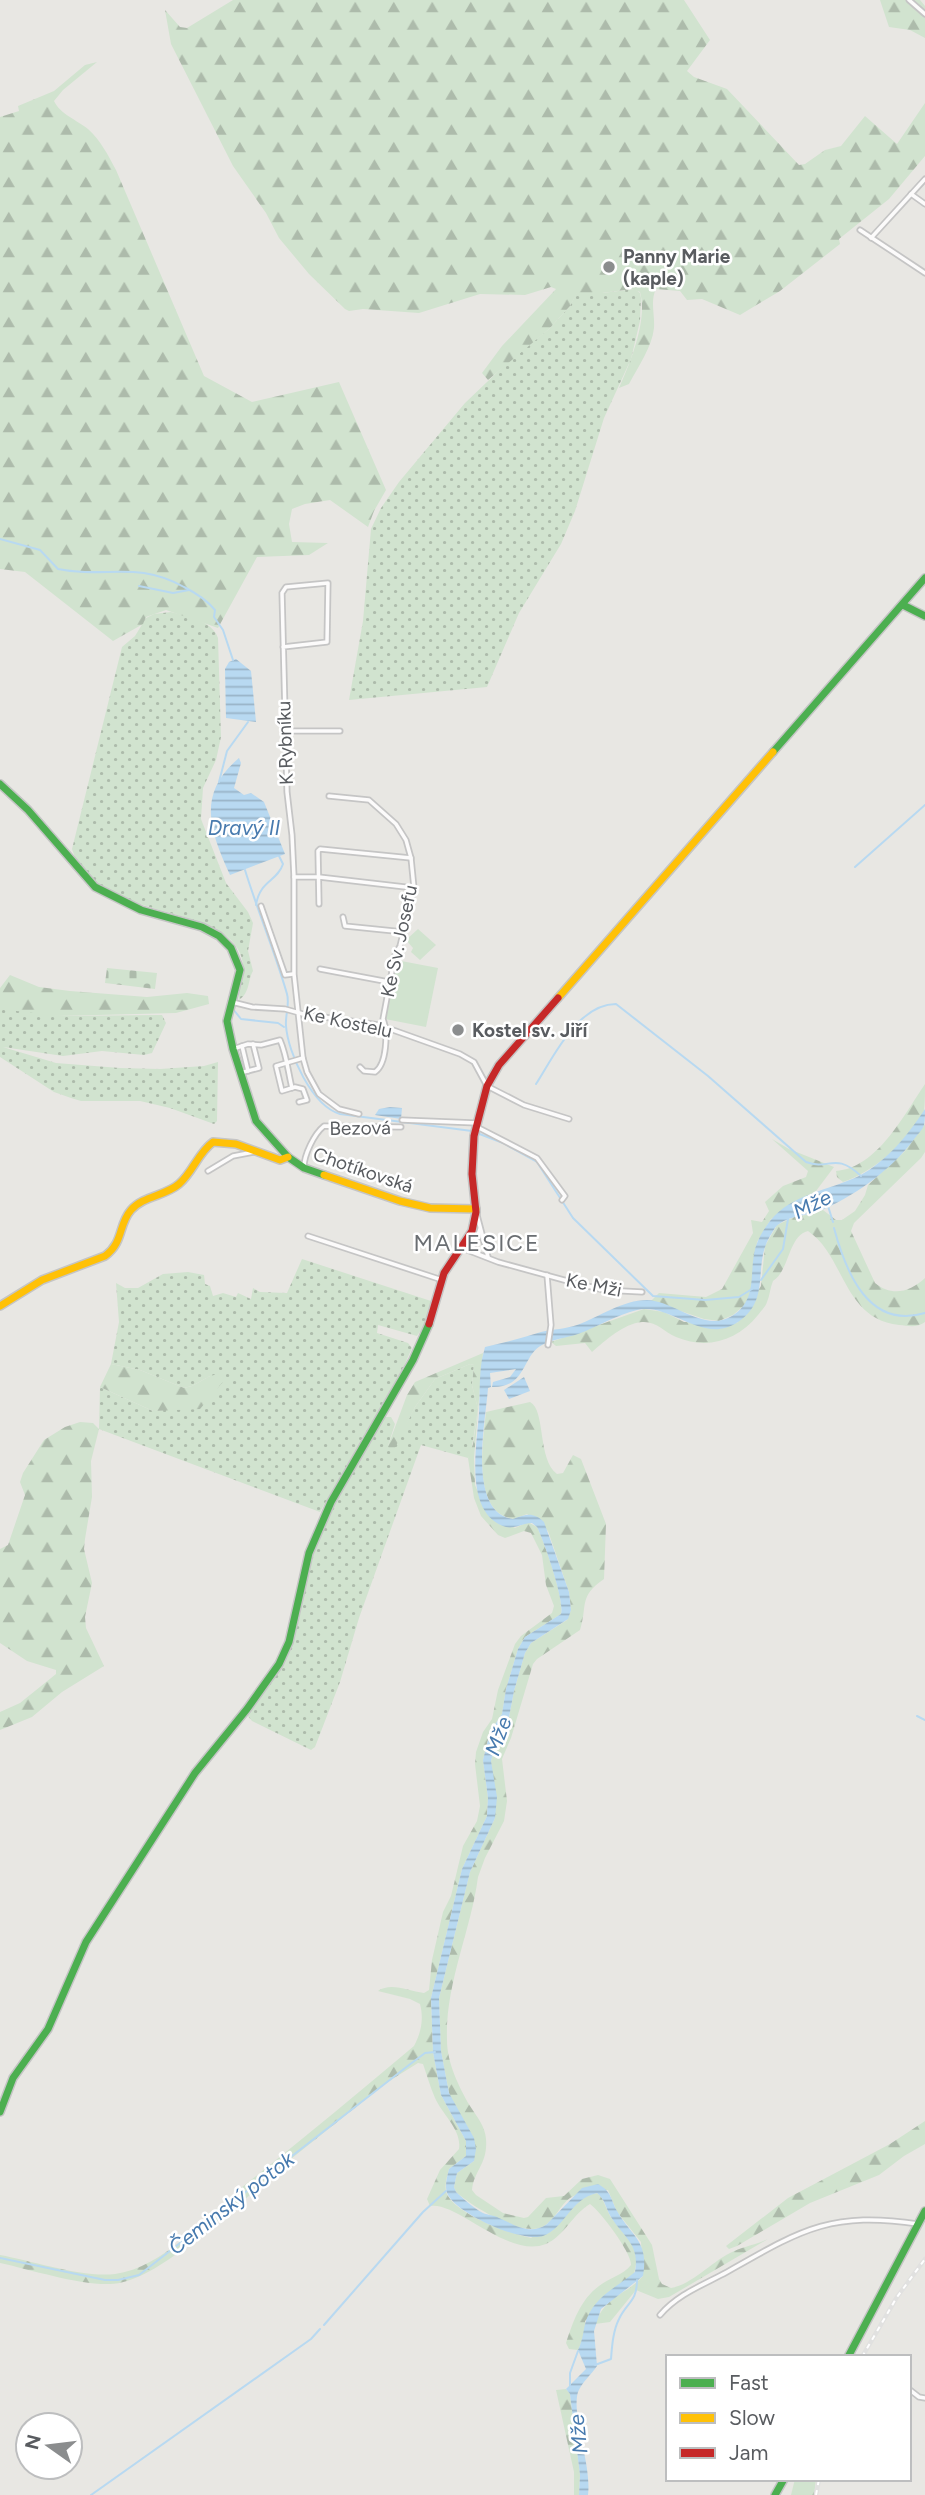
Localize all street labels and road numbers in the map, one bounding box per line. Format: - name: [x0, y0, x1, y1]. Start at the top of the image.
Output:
- street label: K Rybníku: [272, 701, 298, 785]
- street label: Ke Sv. Josefu: [376, 883, 422, 999]
- street label: Ke Kostelu: [302, 1001, 394, 1043]
- street label: Bezová: [329, 1116, 391, 1140]
- street label: Chotíkovská: [310, 1142, 416, 1198]
- street label: Ke Mži: [564, 1268, 624, 1302]

